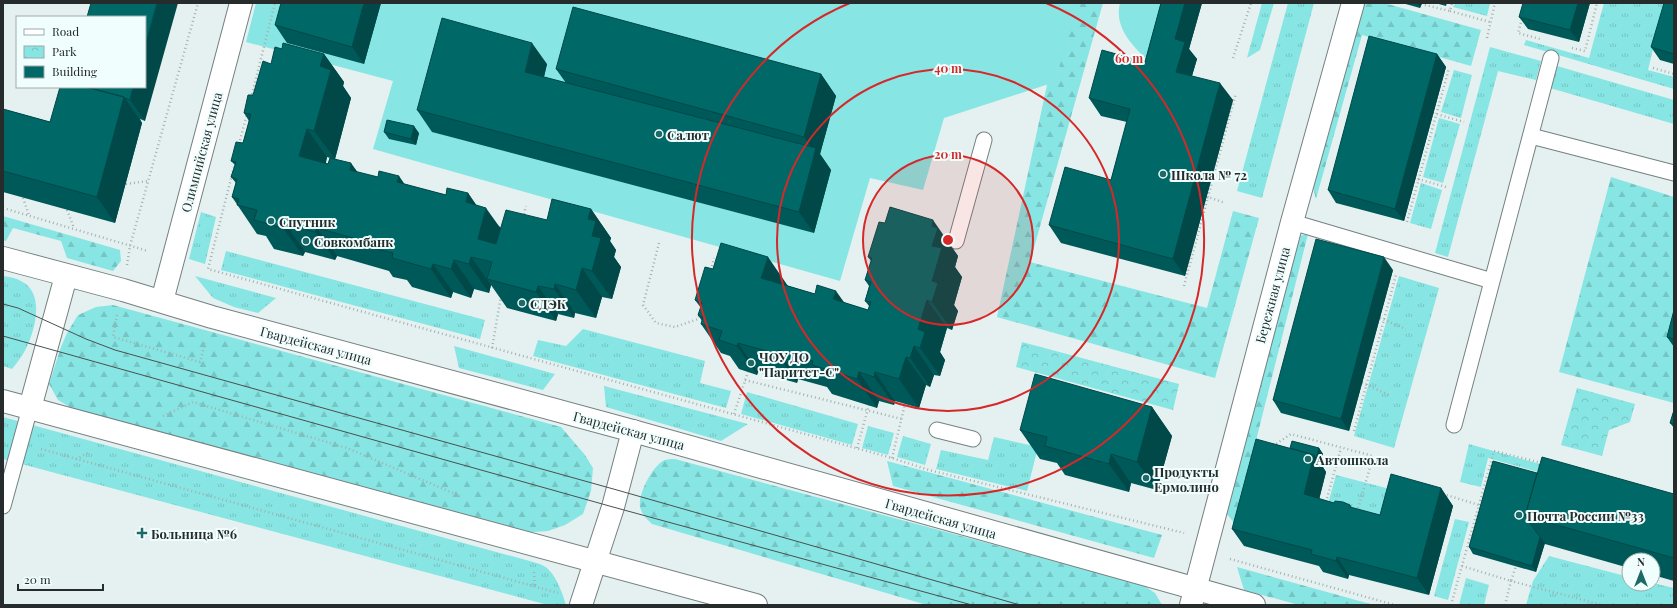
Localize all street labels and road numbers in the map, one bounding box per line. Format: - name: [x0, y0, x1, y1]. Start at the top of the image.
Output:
- street label: Олимпийская улица: [177, 90, 225, 214]
- street label: Бережная улица: [1251, 244, 1293, 345]
- street label: Гвардейская улица: [258, 322, 374, 368]
- street label: Гвардейская улица: [571, 407, 687, 453]
- street label: Гвардейская улица: [883, 494, 999, 542]

